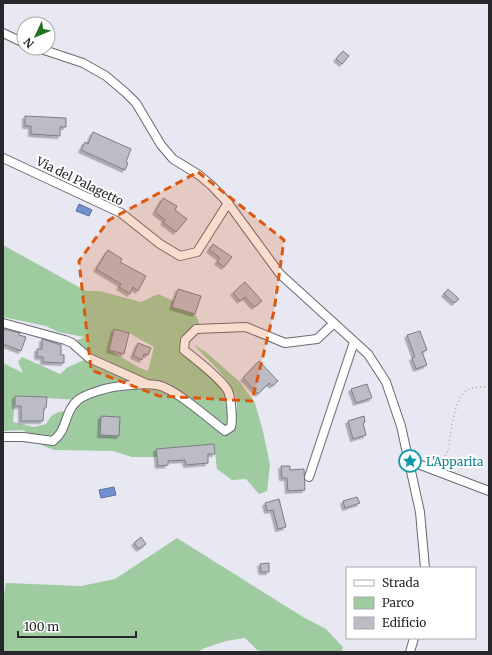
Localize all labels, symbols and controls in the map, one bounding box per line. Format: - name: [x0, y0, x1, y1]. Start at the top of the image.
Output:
- north arrow: [16, 16, 56, 56]
- text: N: [21, 35, 37, 51]
- street label: Via del Palagetto: [33, 153, 126, 209]
- place icon: L'Apparita: [397, 448, 423, 474]
- place label: L'Apparita: [426, 454, 484, 469]
- legend: [346, 567, 476, 639]
- text: Strada: [382, 575, 420, 590]
- text: Parco: [382, 595, 414, 610]
- scale bar: [18, 613, 136, 639]
- text: Edificio: [382, 615, 426, 630]
- text: 100 m: [24, 619, 59, 634]

